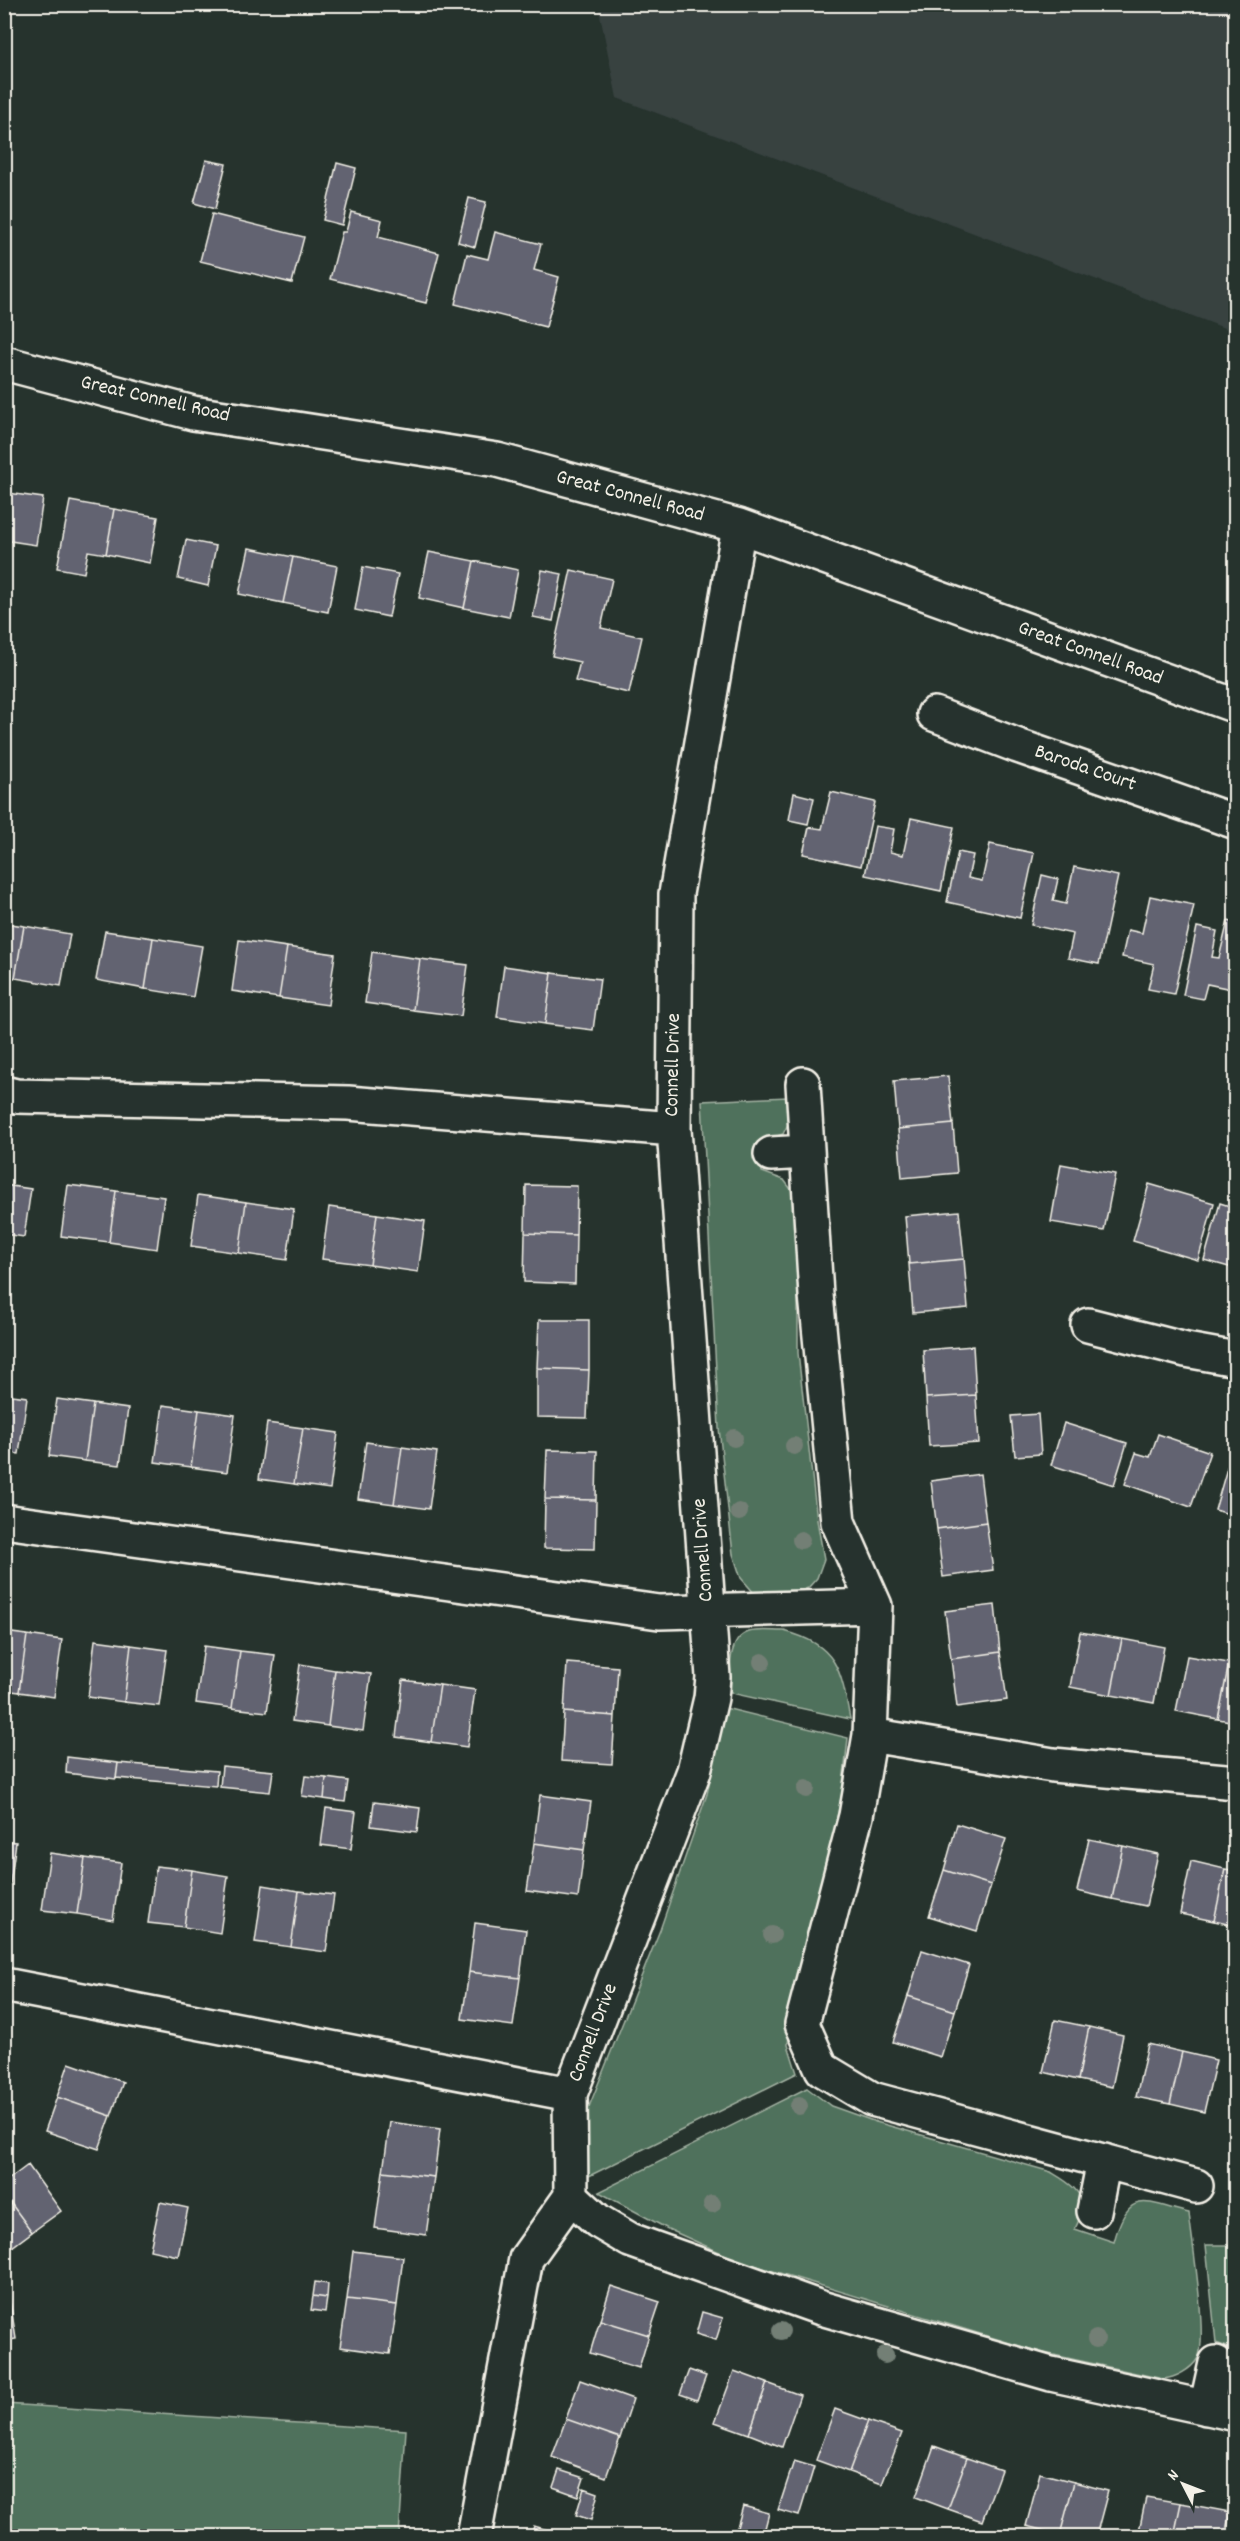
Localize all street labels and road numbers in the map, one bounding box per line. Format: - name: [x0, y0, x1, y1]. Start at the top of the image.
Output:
- street label: Great Connell Road: [77, 368, 233, 432]
- street label: Great Connell Road: [552, 463, 708, 531]
- street label: Great Connell Road: [1013, 614, 1167, 694]
- street label: Baroda Court: [1030, 738, 1140, 800]
- street label: Connell Drive: [658, 1013, 690, 1117]
- street label: Connell Drive: [685, 1497, 723, 1603]
- street label: Connell Drive: [561, 1979, 627, 2087]

